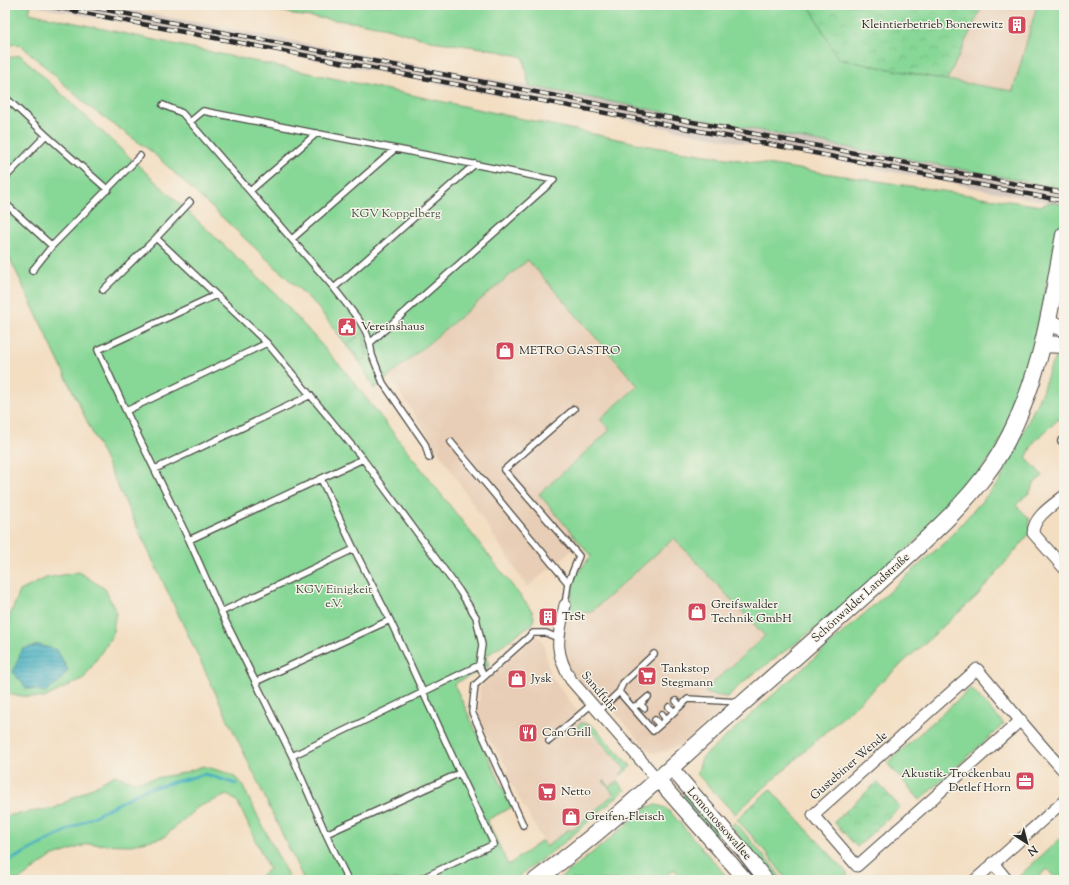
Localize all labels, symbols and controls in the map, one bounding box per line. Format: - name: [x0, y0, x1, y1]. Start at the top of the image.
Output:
- building icon: Kleintierbetrieb Bonerewitz: [1006, 14, 1028, 36]
- place label: Kleintierbetrieb Bonerewitz: [861, 16, 1003, 34]
- park label: KGV Koppelberg: [351, 205, 441, 223]
- public building icon: Vereinshaus: [336, 316, 358, 338]
- place label: Vereinshaus: [361, 318, 425, 336]
- shop icon: METRO GASTRO: [494, 340, 516, 362]
- place label: METRO GASTRO: [519, 342, 620, 360]
- street label: Schönwalder Landstraße: [808, 549, 915, 647]
- park label: KGV Einigkeit e.V.: [296, 581, 372, 613]
- place label: Greifswalder Technik GmbH: [711, 596, 792, 628]
- shop icon: Greifswalder Technik GmbH: [686, 601, 708, 623]
- building icon: TrSt: [537, 606, 559, 628]
- place label: TrSt: [562, 608, 585, 626]
- place label: Tankstop Stegmann: [661, 660, 713, 692]
- supermarket icon: Tankstop Stegmann: [636, 665, 658, 687]
- street label: Sandfuhr: [576, 667, 622, 717]
- shop icon: Jysk: [506, 668, 528, 690]
- place label: Jysk: [530, 670, 552, 688]
- restaurant icon: Can Grill: [517, 722, 539, 744]
- place label: Can Grill: [542, 724, 592, 742]
- street label: Gustebiner Wende: [806, 727, 892, 805]
- place label: Akustik- Trockenbau Detlef Horn: [901, 765, 1011, 797]
- office icon: Akustik- Trockenbau Detlef Horn: [1014, 770, 1036, 792]
- supermarket icon: Netto: [536, 781, 558, 803]
- place label: Netto: [561, 783, 591, 801]
- street label: Lomonossowallee: [682, 784, 756, 865]
- shop icon: Greifen-Fleisch: [560, 806, 582, 828]
- place label: Greifen-Fleisch: [585, 808, 665, 826]
- north arrow: [1007, 823, 1047, 863]
- text: N: [1024, 841, 1041, 859]

